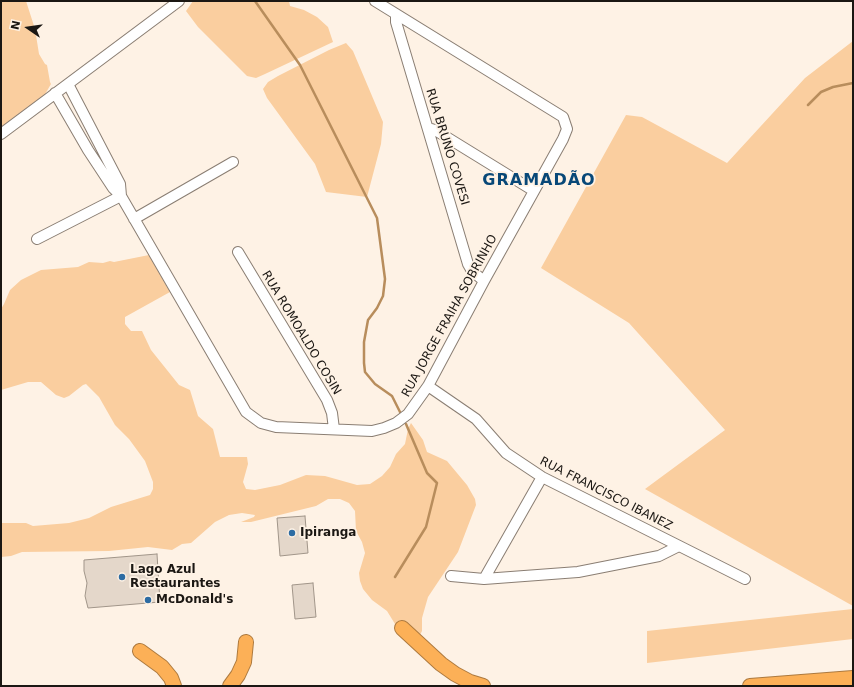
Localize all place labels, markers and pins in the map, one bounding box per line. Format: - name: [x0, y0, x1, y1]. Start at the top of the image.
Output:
- place label: Ipiranga: [300, 526, 356, 540]
- marker: Ipiranga: [287, 528, 297, 538]
- place label: Lago Azul Restaurantes: [130, 563, 220, 591]
- marker: Lago Azul Restaurantes: [117, 572, 127, 582]
- place label: McDonald's: [156, 593, 233, 607]
- marker: McDonald's: [143, 595, 153, 605]

